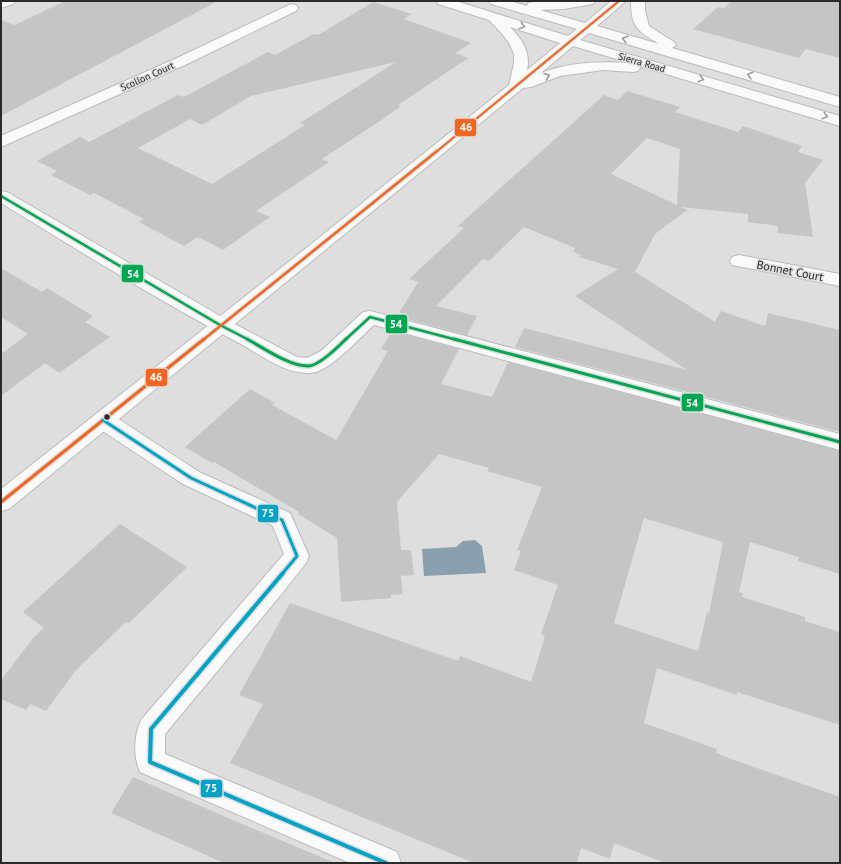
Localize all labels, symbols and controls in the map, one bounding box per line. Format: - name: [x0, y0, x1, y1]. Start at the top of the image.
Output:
- one-way arrow: [519, 21, 526, 30]
- one-way arrow: [621, 35, 628, 44]
- street label: Sierra Road: [617, 50, 667, 75]
- street label: Scollon Court: [118, 59, 177, 94]
- one-way arrow: [746, 71, 753, 80]
- one-way arrow: [543, 73, 550, 81]
- one-way arrow: [697, 74, 704, 83]
- one-way arrow: [822, 111, 829, 120]
- line badge: 46: [454, 118, 477, 137]
- text: 46: [460, 120, 472, 134]
- street label: Bonnet Court: [755, 257, 825, 284]
- line badge: 54: [121, 264, 144, 283]
- text: 54: [127, 267, 140, 281]
- line badge: 54: [385, 314, 408, 334]
- text: 54: [390, 317, 403, 331]
- line badge: 46: [145, 368, 168, 387]
- text: 46: [150, 370, 162, 384]
- line badge: 54: [681, 393, 704, 412]
- text: 54: [686, 396, 699, 410]
- unlabelled marker: [102, 412, 112, 422]
- line badge: 75: [257, 504, 279, 523]
- text: 75: [262, 506, 274, 520]
- line badge: 75: [200, 779, 223, 798]
- text: 75: [205, 781, 217, 795]

